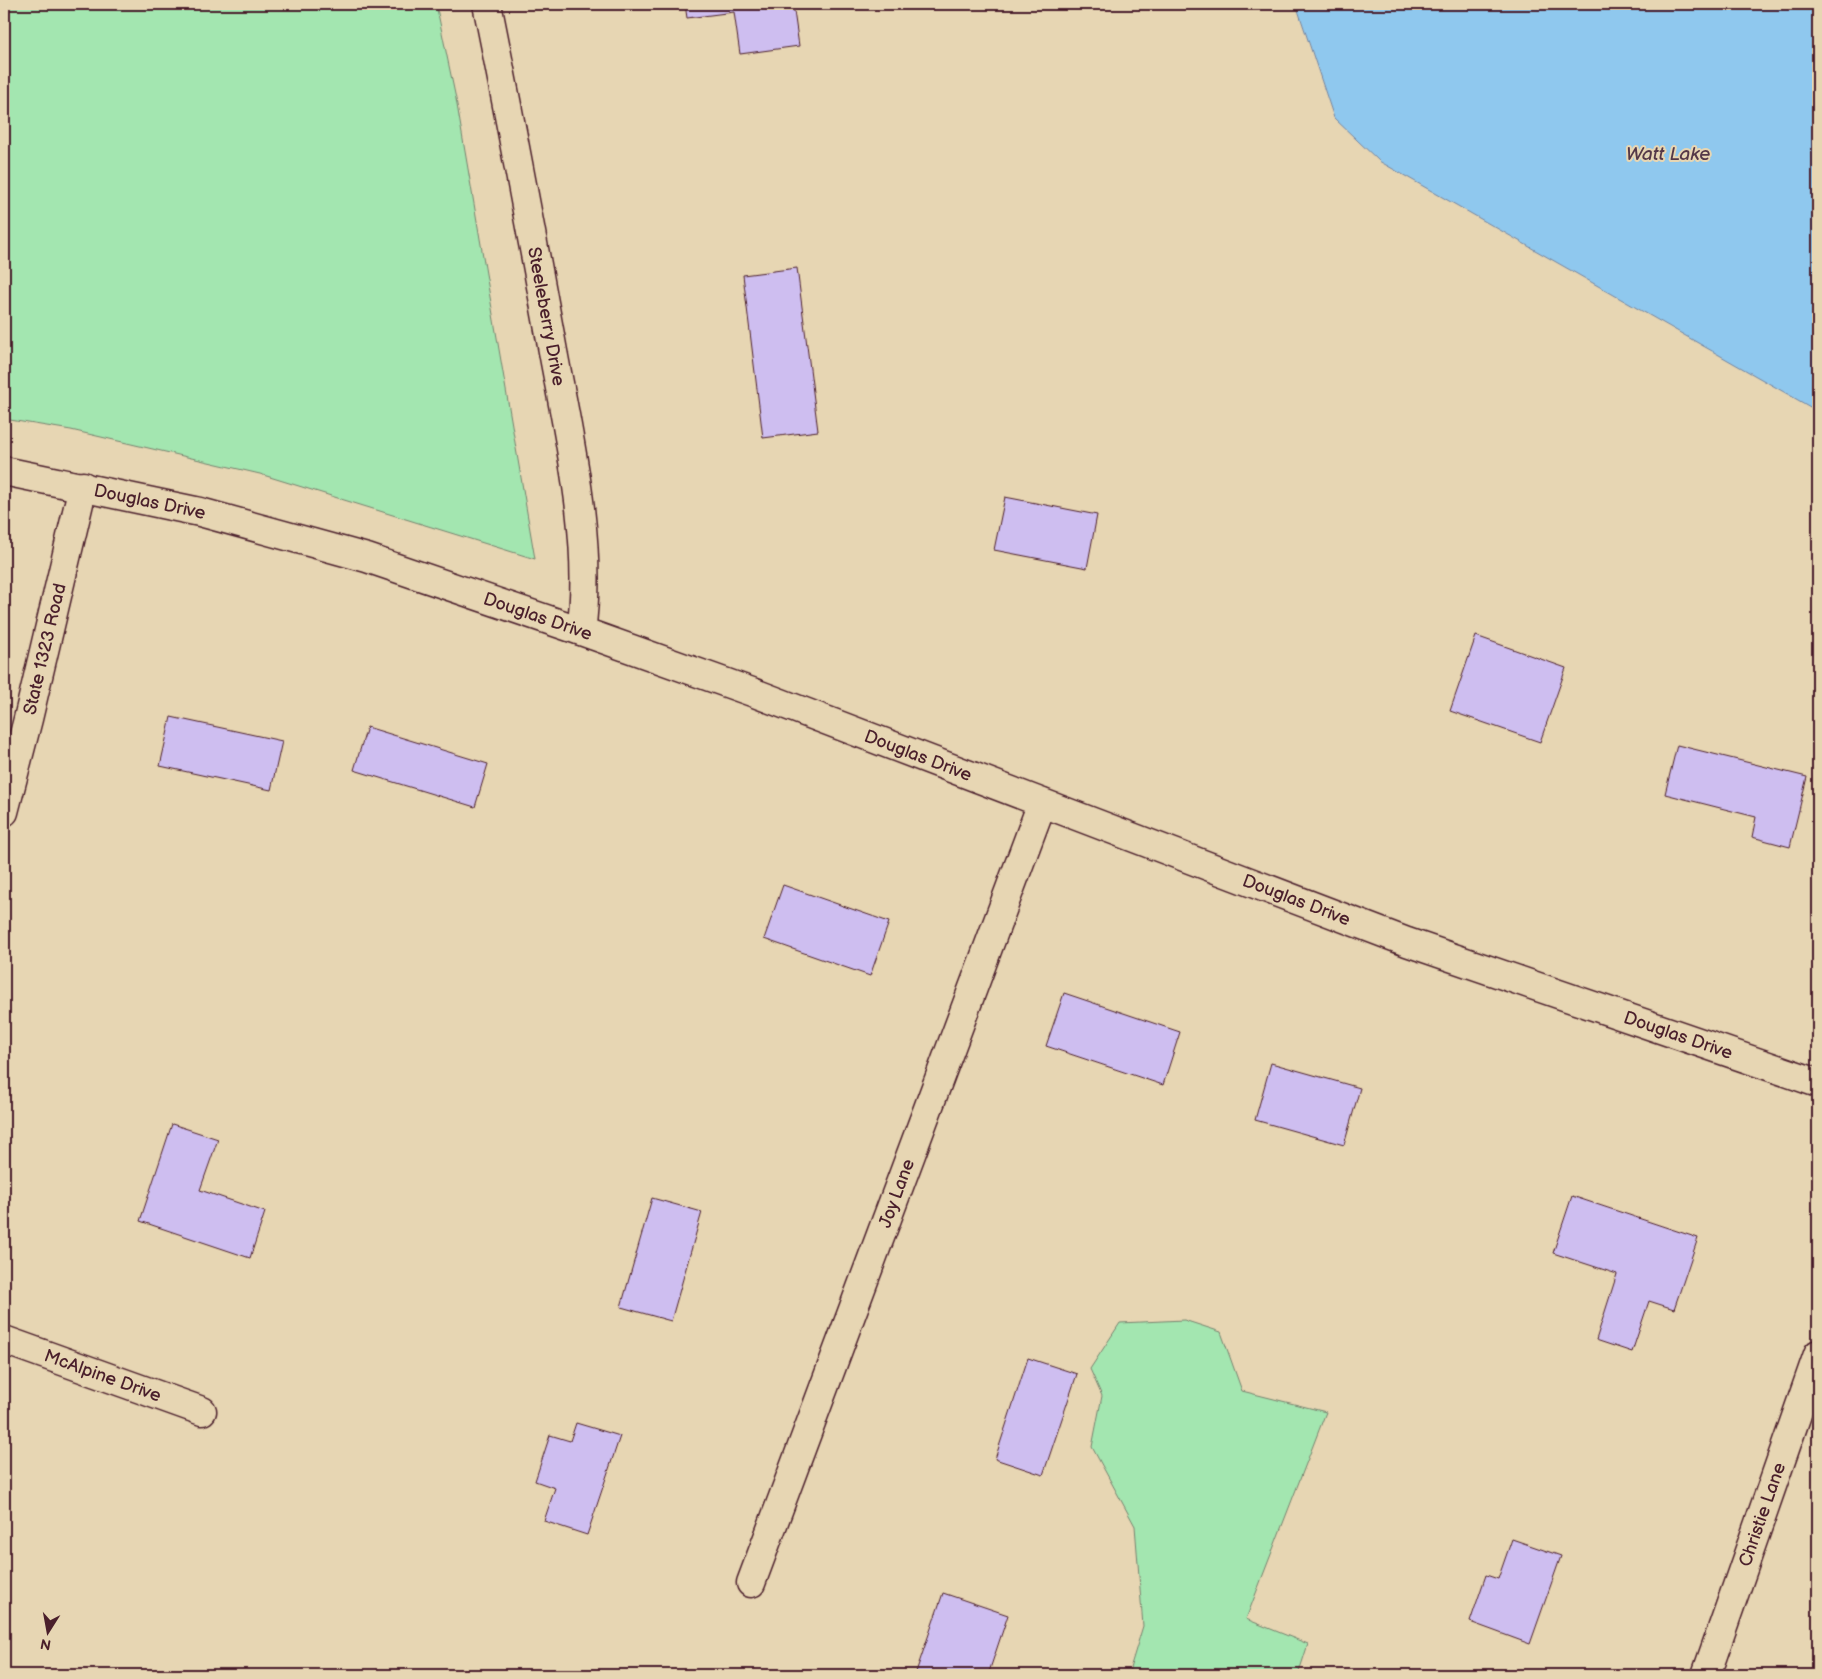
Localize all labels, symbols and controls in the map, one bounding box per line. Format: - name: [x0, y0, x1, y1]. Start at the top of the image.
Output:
- water label: Watt Lake: [1626, 143, 1710, 166]
- street label: Steeleberry Drive: [523, 245, 570, 388]
- street label: Douglas Drive: [92, 480, 208, 524]
- street label: State 1323 Road: [19, 581, 70, 717]
- street label: Douglas Drive: [481, 588, 595, 645]
- street label: Douglas Drive: [861, 725, 975, 786]
- street label: Douglas Drive: [1240, 870, 1354, 930]
- street label: Douglas Drive: [1621, 1007, 1736, 1064]
- street label: Joy Lane: [874, 1156, 919, 1231]
- street label: McAlpine Drive: [41, 1345, 165, 1406]
- street label: Christie Lane: [1734, 1459, 1790, 1569]
- north arrow: [22, 1606, 72, 1656]
- text: N: [39, 1635, 52, 1654]

